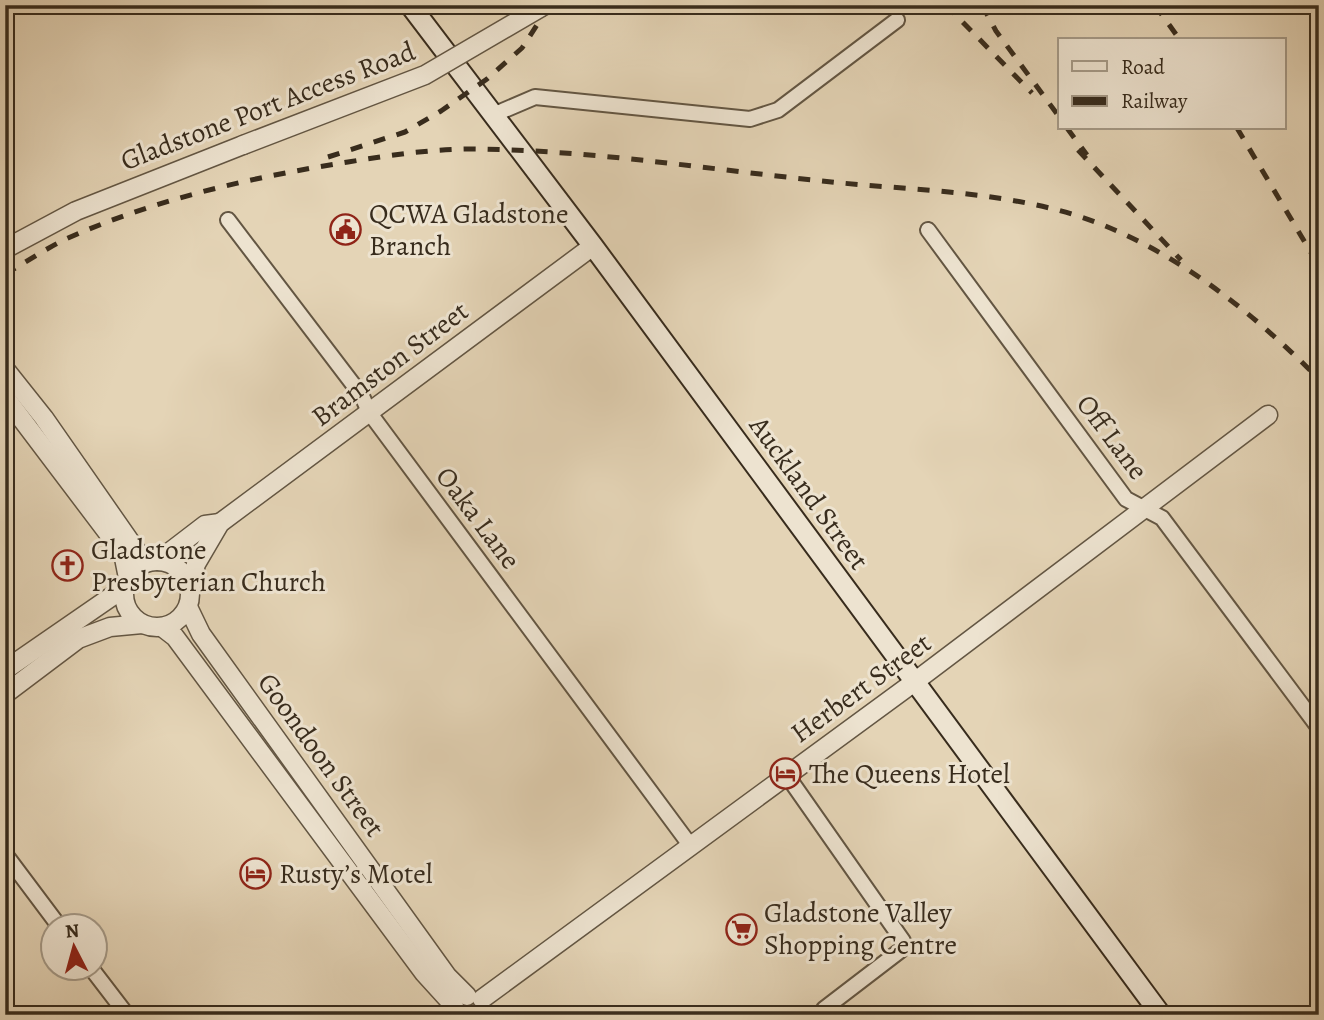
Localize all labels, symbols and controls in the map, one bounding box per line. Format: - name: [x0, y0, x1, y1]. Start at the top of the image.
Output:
- street label: Gladstone Port Access Road: [115, 32, 422, 180]
- legend: [1058, 38, 1286, 130]
- text: Road: [1121, 53, 1165, 81]
- text: Railway: [1121, 87, 1188, 115]
- place label: QCWA Gladstone Branch: [369, 195, 569, 265]
- public building icon: QCWA Gladstone Branch: [329, 213, 363, 247]
- street label: Bramston Street: [304, 292, 476, 436]
- street label: Off Lane: [1067, 387, 1157, 487]
- street label: Auckland Street: [740, 408, 878, 578]
- street label: Oaka Lane: [427, 459, 529, 577]
- place label: Gladstone Presbyterian Church: [91, 531, 326, 601]
- church icon: Gladstone Presbyterian Church: [51, 549, 85, 583]
- street label: Herbert Street: [783, 624, 939, 752]
- street label: Goondoon Street: [249, 665, 393, 845]
- place label: The Queens Hotel: [809, 755, 1010, 793]
- hotel icon: The Queens Hotel: [769, 757, 803, 791]
- place label: Rusty’s Motel: [279, 855, 433, 893]
- hotel icon: Rusty’s Motel: [239, 857, 273, 891]
- place label: Gladstone Valley Shopping Centre: [764, 894, 957, 964]
- north arrow: [38, 912, 108, 982]
- supermarket icon: Gladstone Valley Shopping Centre: [724, 912, 758, 946]
- text: N: [64, 917, 81, 945]

